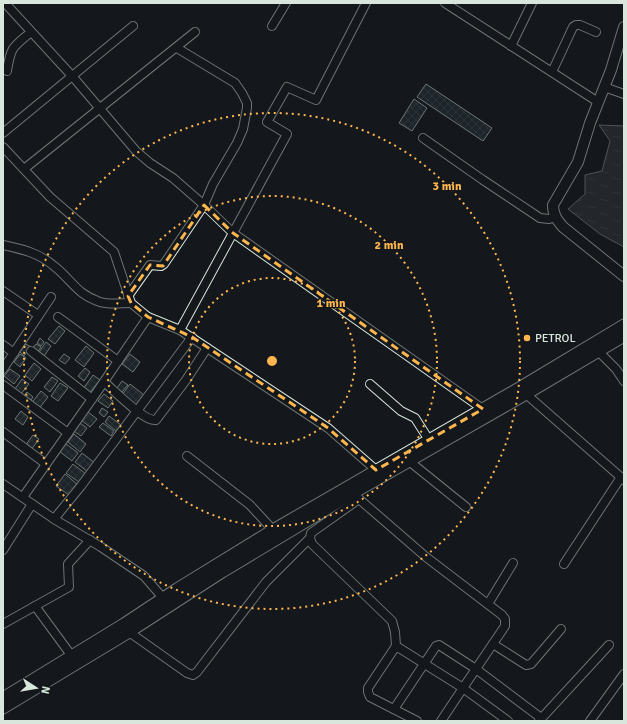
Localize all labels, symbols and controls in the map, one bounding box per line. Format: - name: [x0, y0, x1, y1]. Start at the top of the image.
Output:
- text: 3 min: [433, 179, 462, 194]
- text: 2 min: [375, 238, 404, 253]
- text: 1 min: [317, 296, 346, 311]
- place label: PETROL: [535, 331, 576, 346]
- marker: PETROL: [522, 333, 532, 343]
- centre of rings: [265, 354, 279, 368]
- north arrow: [16, 668, 56, 708]
- text: N: [38, 685, 52, 695]

